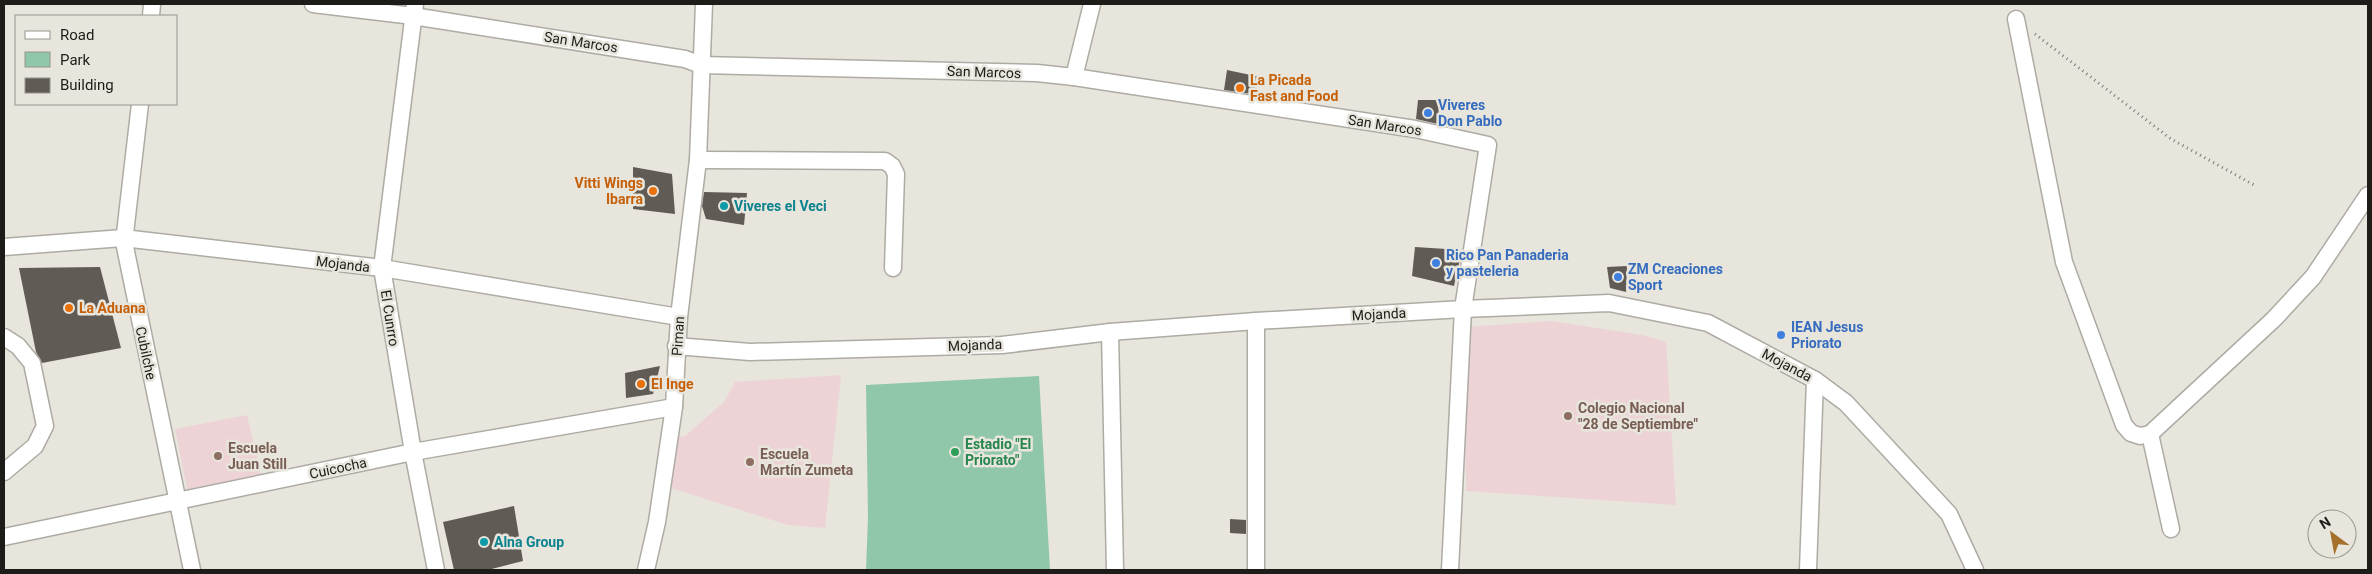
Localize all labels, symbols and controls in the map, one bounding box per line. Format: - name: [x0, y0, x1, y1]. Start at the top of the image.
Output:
- legend: [15, 15, 178, 105]
- text: Road: [60, 26, 94, 44]
- street label: San Marcos: [543, 28, 619, 56]
- text: Park: [60, 51, 91, 69]
- street label: San Marcos: [947, 63, 1021, 81]
- place label: La Picada Fast and Food: [1250, 72, 1338, 104]
- text: Building: [60, 76, 114, 94]
- marker: La Picada Fast and Food: [1234, 82, 1246, 94]
- place label: Viveres Don Pablo: [1438, 97, 1502, 129]
- marker: Viveres Don Pablo: [1422, 107, 1434, 119]
- street label: San Marcos: [1347, 111, 1423, 139]
- place label: Vitti Wings Ibarra: [574, 175, 644, 207]
- marker: Vitti Wings Ibarra: [647, 185, 659, 197]
- place label: Viveres el Veci: [734, 198, 827, 214]
- marker: Viveres el Veci: [718, 200, 730, 212]
- place label: Rico Pan Panaderia y pasteleria: [1446, 247, 1569, 279]
- street label: Mojanda: [315, 253, 371, 275]
- marker: Rico Pan Panaderia y pasteleria: [1430, 257, 1442, 269]
- place label: ZM Creaciones Sport: [1628, 261, 1723, 293]
- marker: ZM Creaciones Sport: [1612, 271, 1624, 283]
- street label: El Cunrro: [378, 289, 402, 347]
- place label: La Aduana: [79, 300, 146, 316]
- marker: La Aduana: [63, 302, 75, 314]
- street label: Mojanda: [1351, 305, 1407, 323]
- street label: Piman: [669, 316, 687, 356]
- place label: IEAN Jesus Priorato: [1791, 319, 1863, 351]
- street label: Cubilche: [133, 325, 159, 381]
- marker: IEAN Jesus Priorato: [1775, 329, 1787, 341]
- street label: Mojanda: [948, 336, 1002, 354]
- street label: Mojanda: [1759, 345, 1815, 385]
- place label: El Inge: [651, 376, 694, 392]
- marker: El Inge: [635, 378, 647, 390]
- place label: Colegio Nacional "28 de Septiembre": [1578, 400, 1698, 432]
- marker: Colegio Nacional "28 de Septiembre": [1562, 410, 1574, 422]
- place label: Estadio "El Priorato": [965, 436, 1031, 468]
- place label: Escuela Juan Still: [228, 440, 287, 472]
- place label: Escuela Martín Zumeta: [760, 446, 854, 478]
- marker: Estadio "El Priorato": [949, 446, 961, 458]
- marker: Escuela Juan Still: [212, 450, 224, 462]
- street label: Cuicocha: [308, 454, 368, 482]
- marker: Escuela Martín Zumeta: [744, 456, 756, 468]
- north arrow: [2307, 509, 2357, 559]
- text: N: [2317, 514, 2334, 532]
- place label: Alna Group: [494, 534, 564, 550]
- marker: Alna Group: [478, 536, 490, 548]

